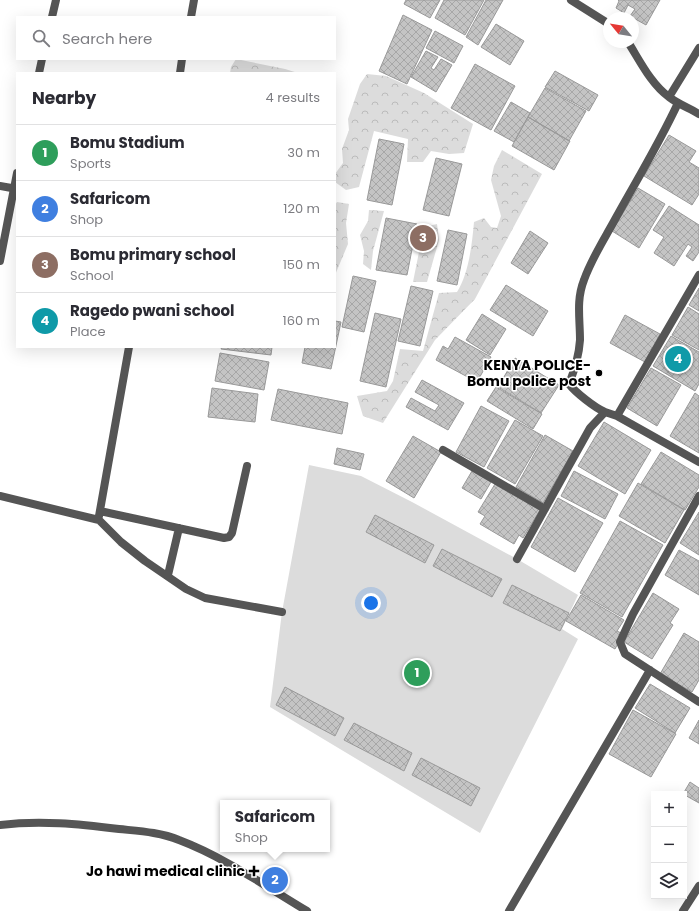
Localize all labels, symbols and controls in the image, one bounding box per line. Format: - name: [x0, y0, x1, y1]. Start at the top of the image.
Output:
- north arrow: [603, 12, 639, 48]
- search box: [16, 16, 336, 60]
- icon: search: [30, 27, 52, 49]
- text: Search here: [62, 28, 152, 49]
- text: Nearby: [32, 86, 96, 110]
- text: 4 results: [266, 88, 320, 107]
- text: Bomu Stadium: [70, 132, 185, 153]
- text: 1: [43, 143, 47, 162]
- text: 30 m: [287, 143, 320, 162]
- text: Sports: [70, 154, 111, 173]
- text: Safaricom: [70, 188, 150, 209]
- text: 2: [41, 199, 49, 218]
- text: 120 m: [283, 199, 320, 218]
- text: Shop: [70, 210, 103, 229]
- pin: 3: [410, 223, 436, 253]
- text: Bomu primary school: [70, 244, 236, 265]
- text: 3: [41, 255, 49, 274]
- text: 150 m: [283, 255, 320, 274]
- text: School: [70, 266, 114, 285]
- text: Ragedo pwani school: [70, 300, 234, 321]
- text: 4: [41, 311, 49, 330]
- text: 160 m: [283, 311, 320, 330]
- text: Place: [70, 322, 105, 341]
- pin: 4: [665, 344, 691, 374]
- place label: KENYA POLICE- Bomu police post: [467, 355, 591, 391]
- marker: KENYA POLICE- Bomu police post: [594, 368, 604, 378]
- your location: [361, 593, 381, 613]
- pin: 1: [404, 658, 430, 688]
- map controls: [651, 791, 687, 899]
- button: +: [651, 791, 687, 827]
- popup: [220, 800, 330, 852]
- text: Safaricom: [235, 806, 315, 827]
- button: −: [651, 827, 687, 863]
- text: Shop: [235, 828, 268, 847]
- place label: Jo hawi medical clinic: [86, 861, 246, 881]
- button: layers: [651, 863, 687, 899]
- marker: Jo hawi medical clinic: [248, 865, 260, 877]
- pin: 2: [262, 865, 288, 895]

